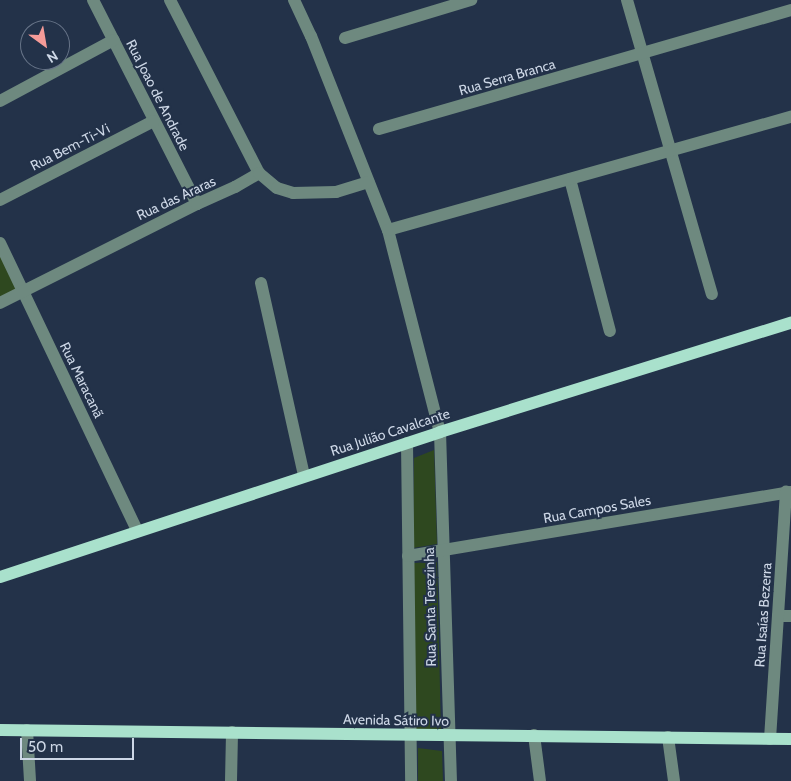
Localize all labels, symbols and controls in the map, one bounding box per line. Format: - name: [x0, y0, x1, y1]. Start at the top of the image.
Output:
- north arrow: [20, 20, 70, 70]
- street label: Rua Joao de Andrade: [123, 37, 193, 153]
- text: N: [43, 47, 61, 67]
- street label: Rua Serra Branca: [457, 55, 557, 99]
- street label: Rua Bem-Ti-Vi: [28, 120, 112, 174]
- street label: Rua das Araras: [134, 172, 218, 224]
- street label: Rua Maracanã: [56, 339, 108, 421]
- street label: Rua Julião Cavalcante: [328, 405, 452, 459]
- street label: Rua Campos Sales: [542, 491, 652, 527]
- street label: Rua Santa Terezinha: [421, 547, 439, 667]
- street label: Rua Isaías Bezerra: [751, 562, 775, 668]
- street label: Avenida Sátiro Ivo: [343, 711, 449, 729]
- scale bar: [22, 728, 136, 760]
- text: 50 m: [28, 738, 63, 756]

